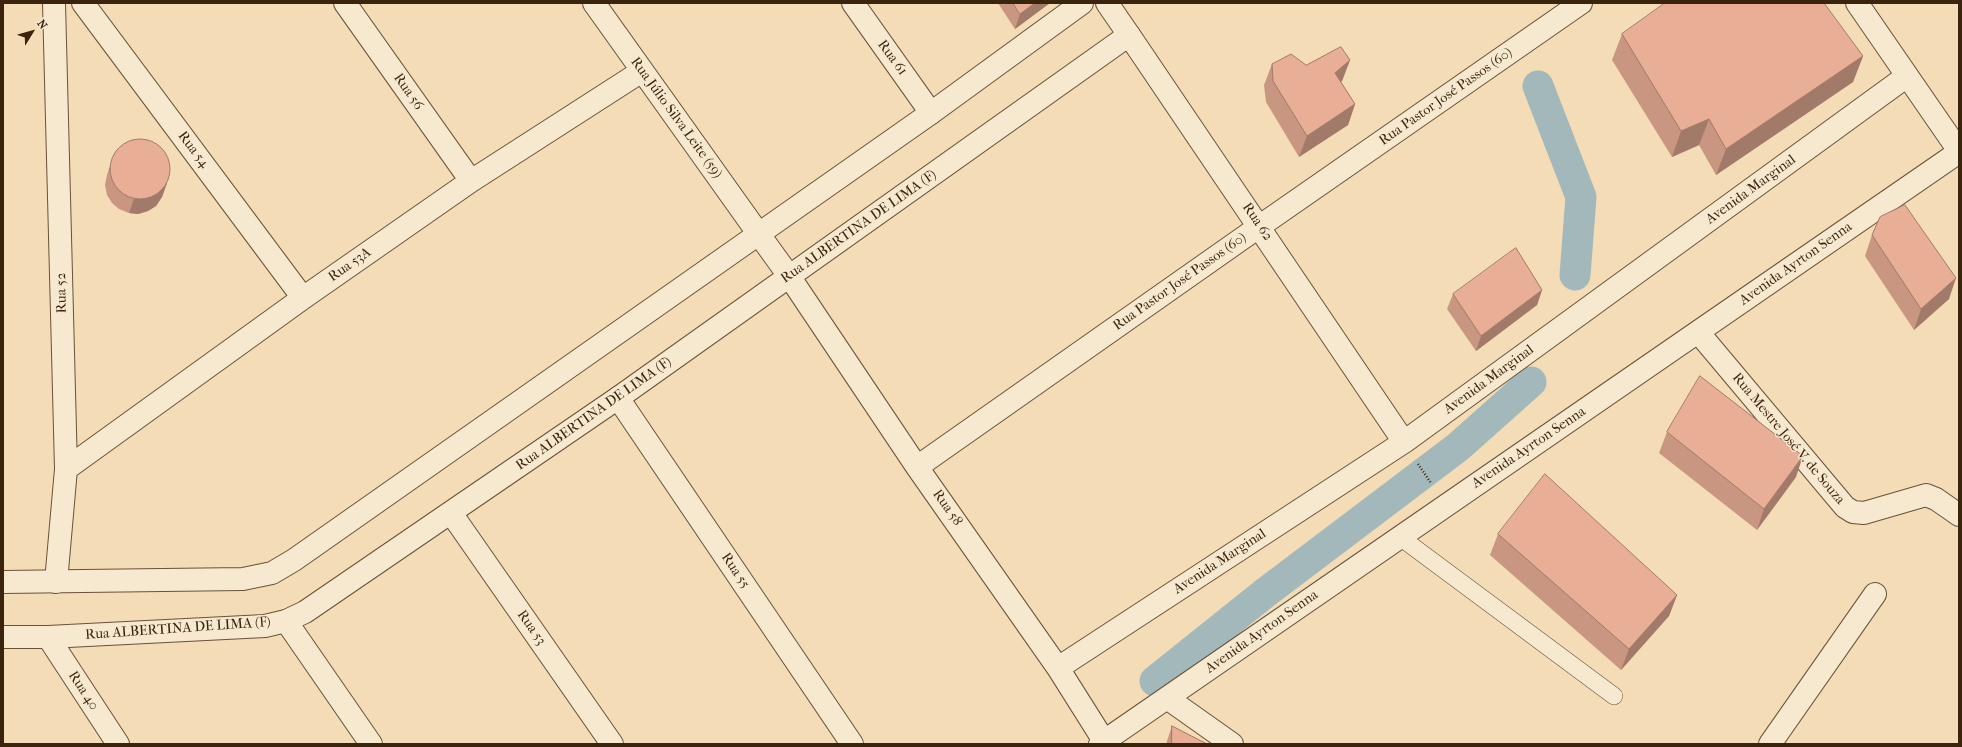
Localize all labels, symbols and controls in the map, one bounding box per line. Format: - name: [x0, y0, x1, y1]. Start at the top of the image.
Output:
- north arrow: [12, 12, 52, 52]
- text: N: [34, 17, 50, 32]
- street label: Rua 61: [873, 37, 911, 79]
- street label: Rua Pastor José Passos (60): [1376, 45, 1516, 149]
- street label: Rua Júlio Silva Leite (59): [627, 54, 725, 182]
- street label: Rua 56: [389, 70, 427, 114]
- street label: Rua 54: [174, 128, 212, 172]
- street label: Avenida Marginal: [1703, 152, 1799, 228]
- street label: Rua ALBERTINA DE LIMA (F): [778, 167, 940, 287]
- street label: Rua 62: [1238, 200, 1276, 244]
- street label: Avenida Ayrton Senna: [1736, 219, 1856, 309]
- street label: Rua Pastor José Passos (60): [1110, 230, 1250, 334]
- street label: Rua 53A: [325, 244, 375, 286]
- street label: Rua 52: [53, 273, 71, 313]
- street label: Avenida Marginal: [1441, 342, 1537, 418]
- street label: Rua ALBERTINA DE LIMA (F): [513, 354, 675, 474]
- street label: Rua Mestre José V. de Souza: [1728, 370, 1848, 508]
- street label: Avenida Ayrton Senna: [1469, 404, 1589, 492]
- street label: Rua 58: [929, 487, 965, 529]
- street label: Avenida Marginal: [1171, 526, 1269, 598]
- street label: Rua 55: [717, 550, 753, 592]
- street label: Avenida Ayrton Senna: [1202, 587, 1322, 677]
- street label: Rua 53: [513, 607, 549, 649]
- street label: Rua ALBERTINA DE LIMA (F): [85, 614, 271, 644]
- street label: Rua 40: [64, 668, 102, 714]

